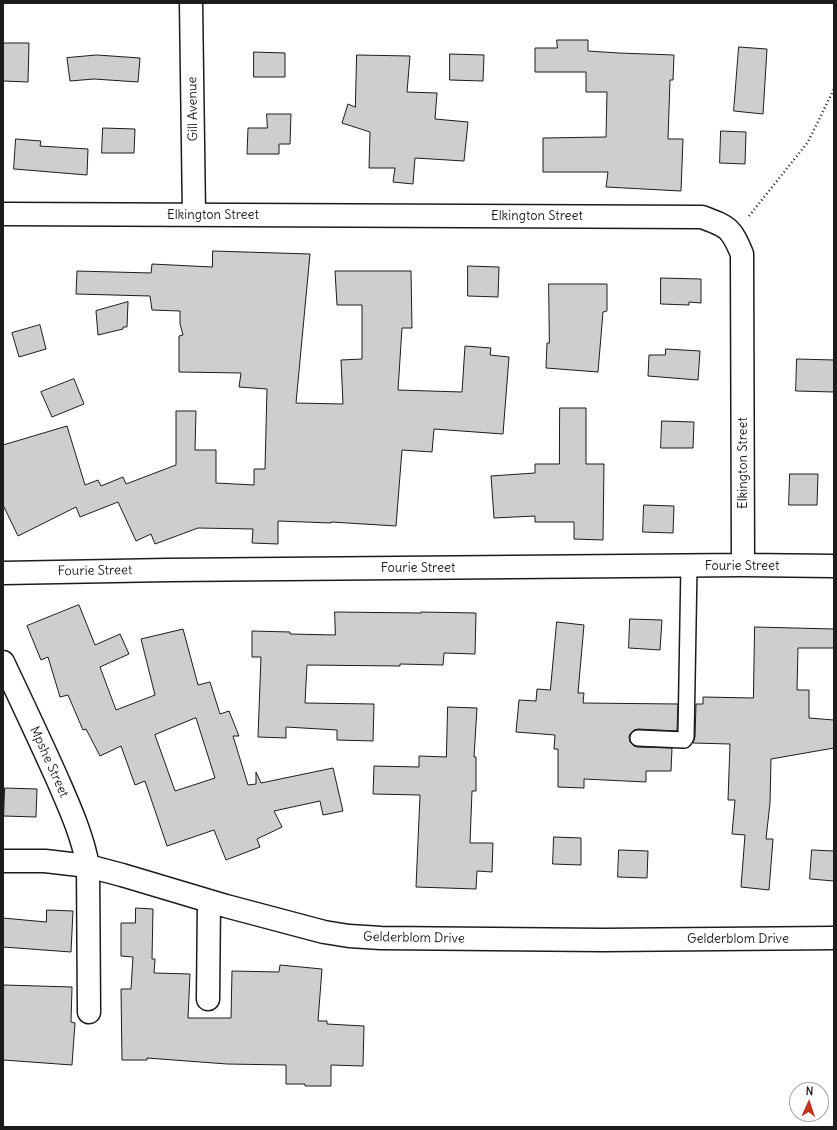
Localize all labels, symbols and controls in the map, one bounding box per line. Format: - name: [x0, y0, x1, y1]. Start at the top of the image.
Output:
- street label: Gill Avenue: [185, 76, 201, 142]
- street label: Elkington Street: [167, 207, 259, 223]
- street label: Elkington Street: [491, 208, 583, 224]
- street label: Elkington Street: [735, 417, 751, 509]
- street label: Fourie Street: [705, 558, 779, 574]
- street label: Fourie Street: [381, 560, 455, 576]
- street label: Fourie Street: [58, 563, 132, 579]
- street label: Mpshe Street: [26, 724, 72, 800]
- street label: Gelderblom Drive: [363, 929, 465, 947]
- street label: Gelderblom Drive: [687, 931, 789, 947]
- north arrow: [789, 1082, 829, 1122]
- text: N: [805, 1084, 814, 1098]

